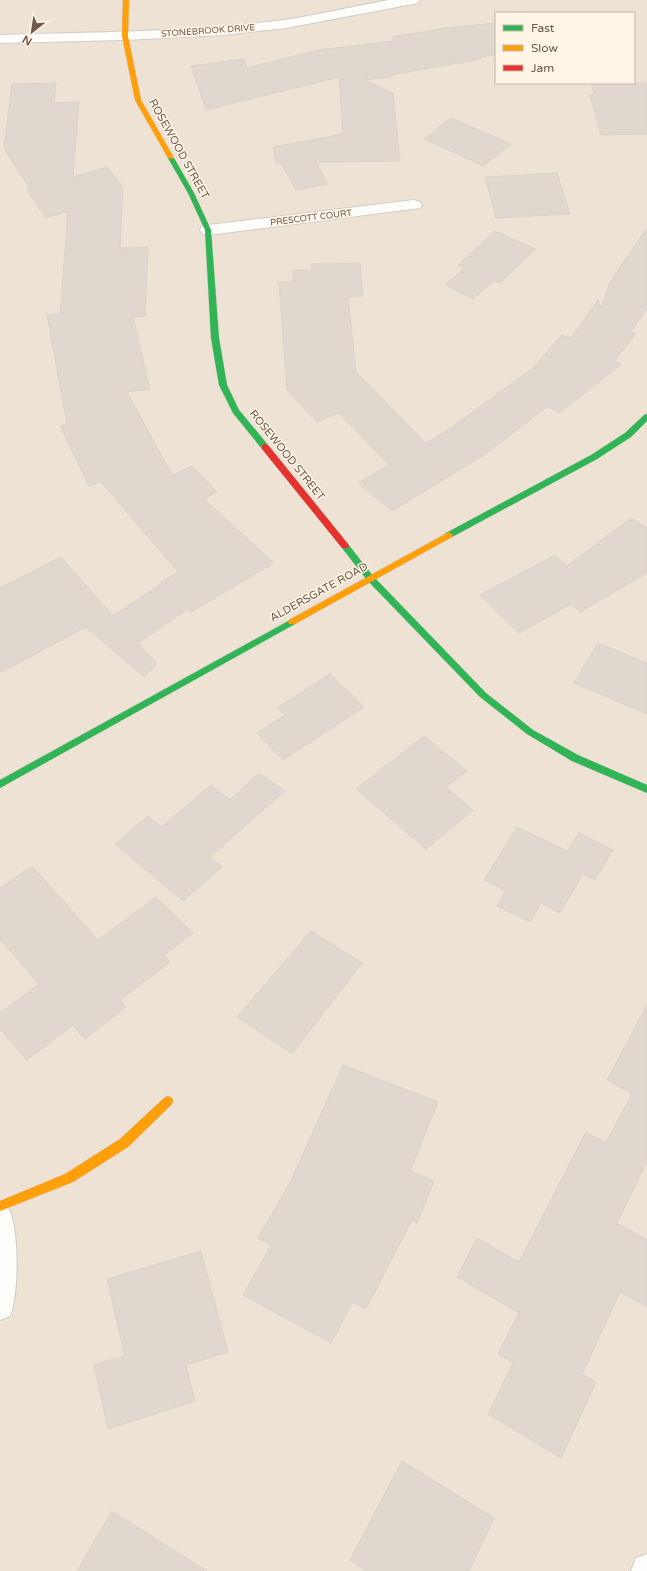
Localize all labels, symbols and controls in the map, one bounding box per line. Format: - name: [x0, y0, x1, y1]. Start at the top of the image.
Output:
- north arrow: [12, 12, 52, 52]
- legend: [495, 12, 635, 84]
- text: Fast: [531, 21, 555, 35]
- street label: STONEBROOK DRIVE: [161, 22, 256, 40]
- text: N: [20, 32, 34, 48]
- text: Slow: [531, 41, 558, 55]
- text: Jam: [531, 61, 554, 75]
- street label: ROSEWOOD STREET: [146, 97, 212, 202]
- street label: PRESCOTT COURT: [269, 207, 353, 228]
- street label: ROSEWOOD STREET: [247, 407, 328, 503]
- street label: ALDERSGATE ROAD: [268, 560, 370, 624]

